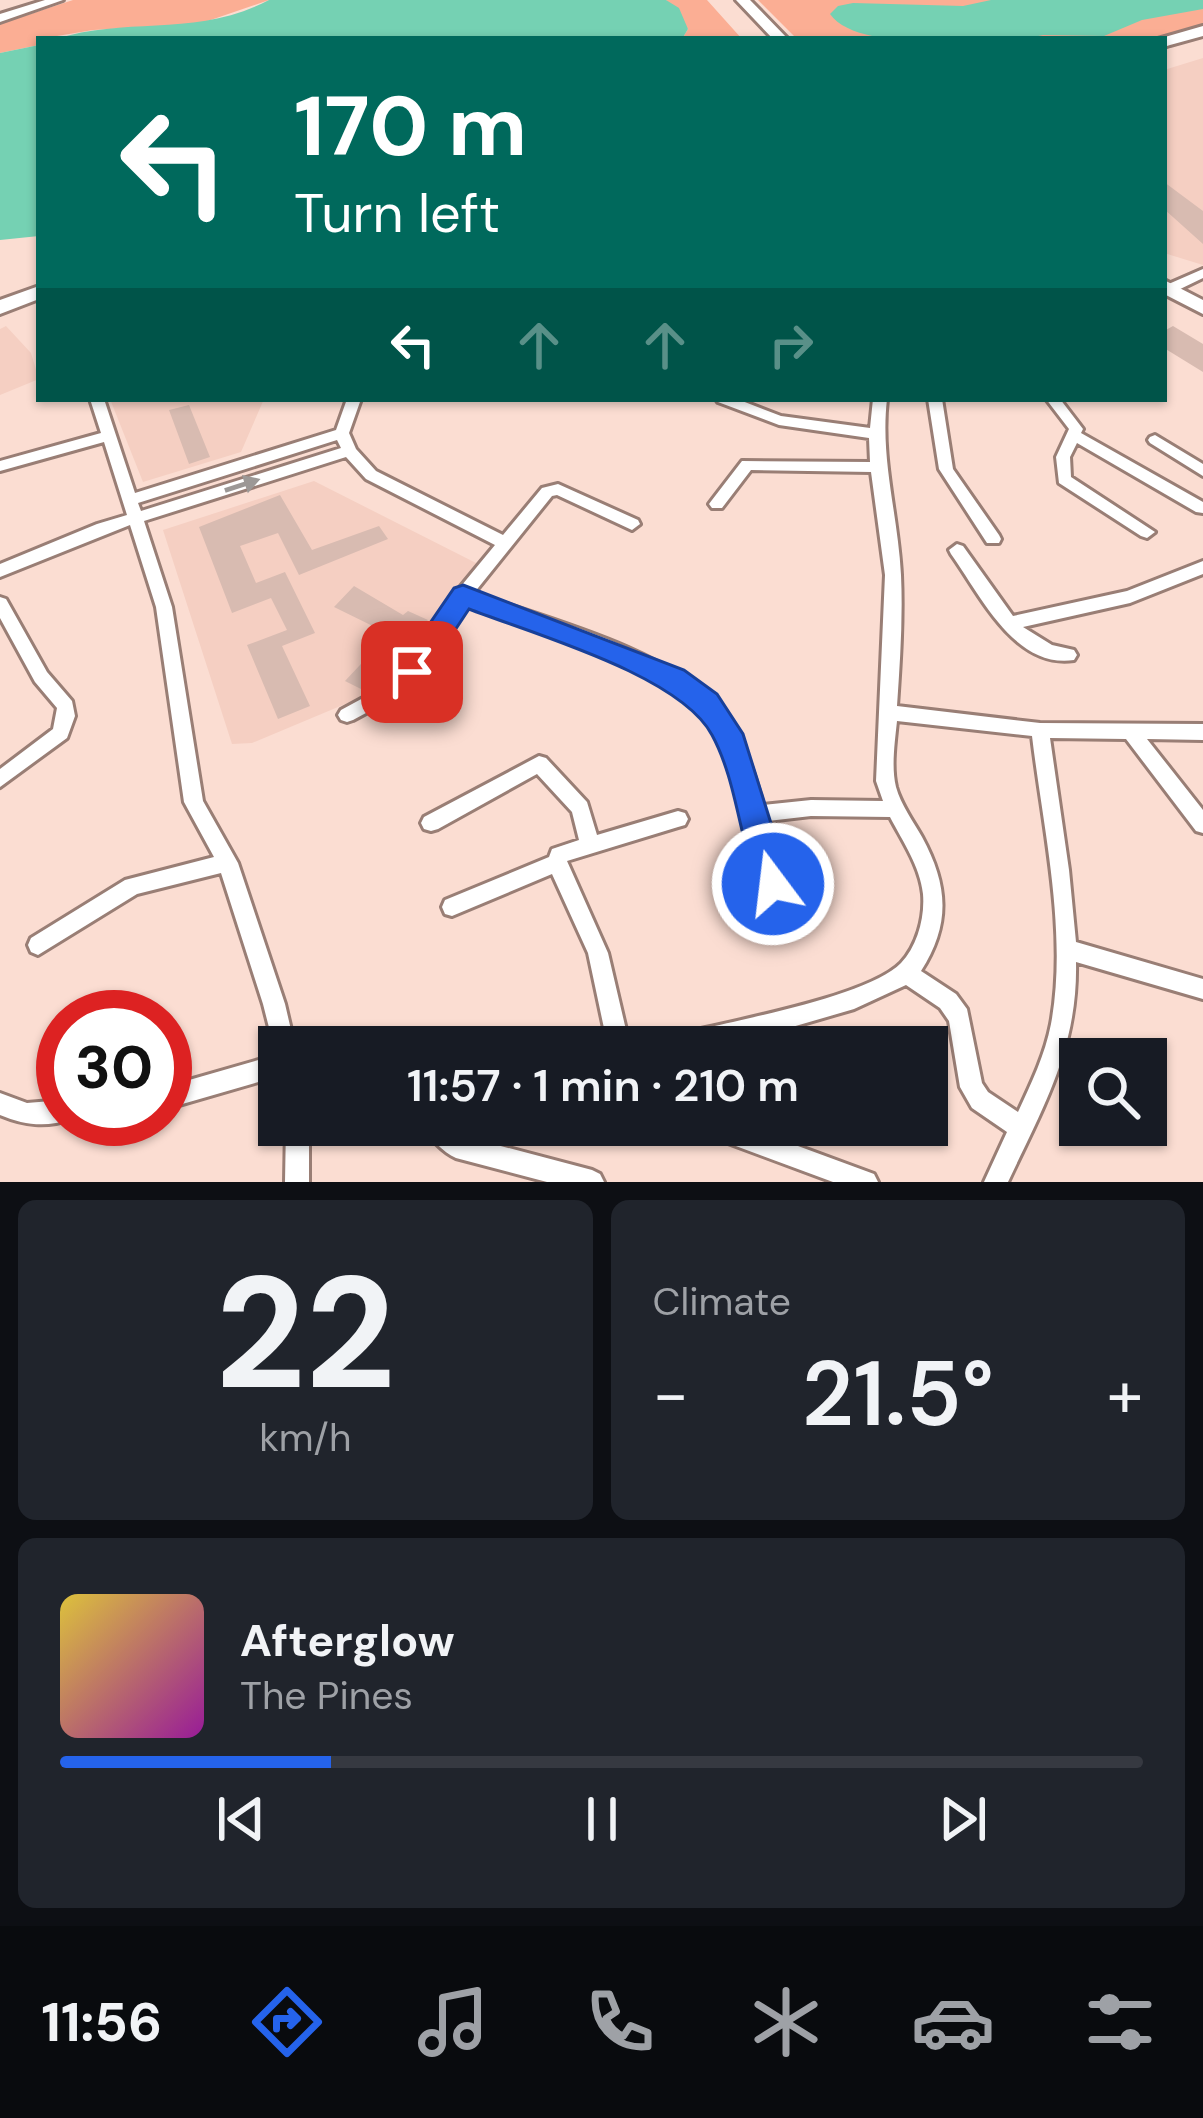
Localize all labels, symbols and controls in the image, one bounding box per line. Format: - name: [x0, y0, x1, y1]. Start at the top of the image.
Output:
- text: 170 m: [294, 72, 527, 181]
- icon: left: [96, 84, 252, 240]
- text: Turn left: [294, 178, 500, 249]
- icon: left: [380, 312, 446, 378]
- icon: ahead: [506, 312, 572, 378]
- icon: ahead: [632, 312, 698, 378]
- icon: right: [758, 312, 824, 378]
- one-way arrow: [224, 475, 261, 493]
- pin: [361, 621, 463, 723]
- icon: arrive: [379, 639, 445, 705]
- position arrow: [710, 821, 836, 947]
- speed limit sign: 30: [36, 990, 192, 1146]
- map controls: [1059, 1038, 1167, 1146]
- button: search: [1059, 1038, 1167, 1146]
- text: 11:57 · 1 min · 210 m: [407, 1056, 799, 1115]
- text: 22: [215, 1232, 395, 1435]
- text: Climate: [653, 1276, 791, 1327]
- text: 21.5°: [802, 1336, 994, 1453]
- text: −: [653, 1352, 689, 1437]
- text: +: [1107, 1352, 1143, 1437]
- text: km/h: [259, 1412, 351, 1463]
- text: Afterglow: [240, 1611, 455, 1670]
- text: The Pines: [240, 1670, 413, 1721]
- icon: previous: [208, 1786, 274, 1852]
- icon: pause: [569, 1786, 635, 1852]
- icon: next: [930, 1786, 996, 1852]
- icon: directions: [245, 1980, 329, 2064]
- icon: music: [411, 1980, 495, 2064]
- icon: phone: [578, 1980, 662, 2064]
- icon: climate: [744, 1980, 828, 2064]
- icon: car: [911, 1980, 995, 2064]
- icon: filters: [1078, 1980, 1162, 2064]
- text: 11:56: [41, 1987, 162, 2058]

